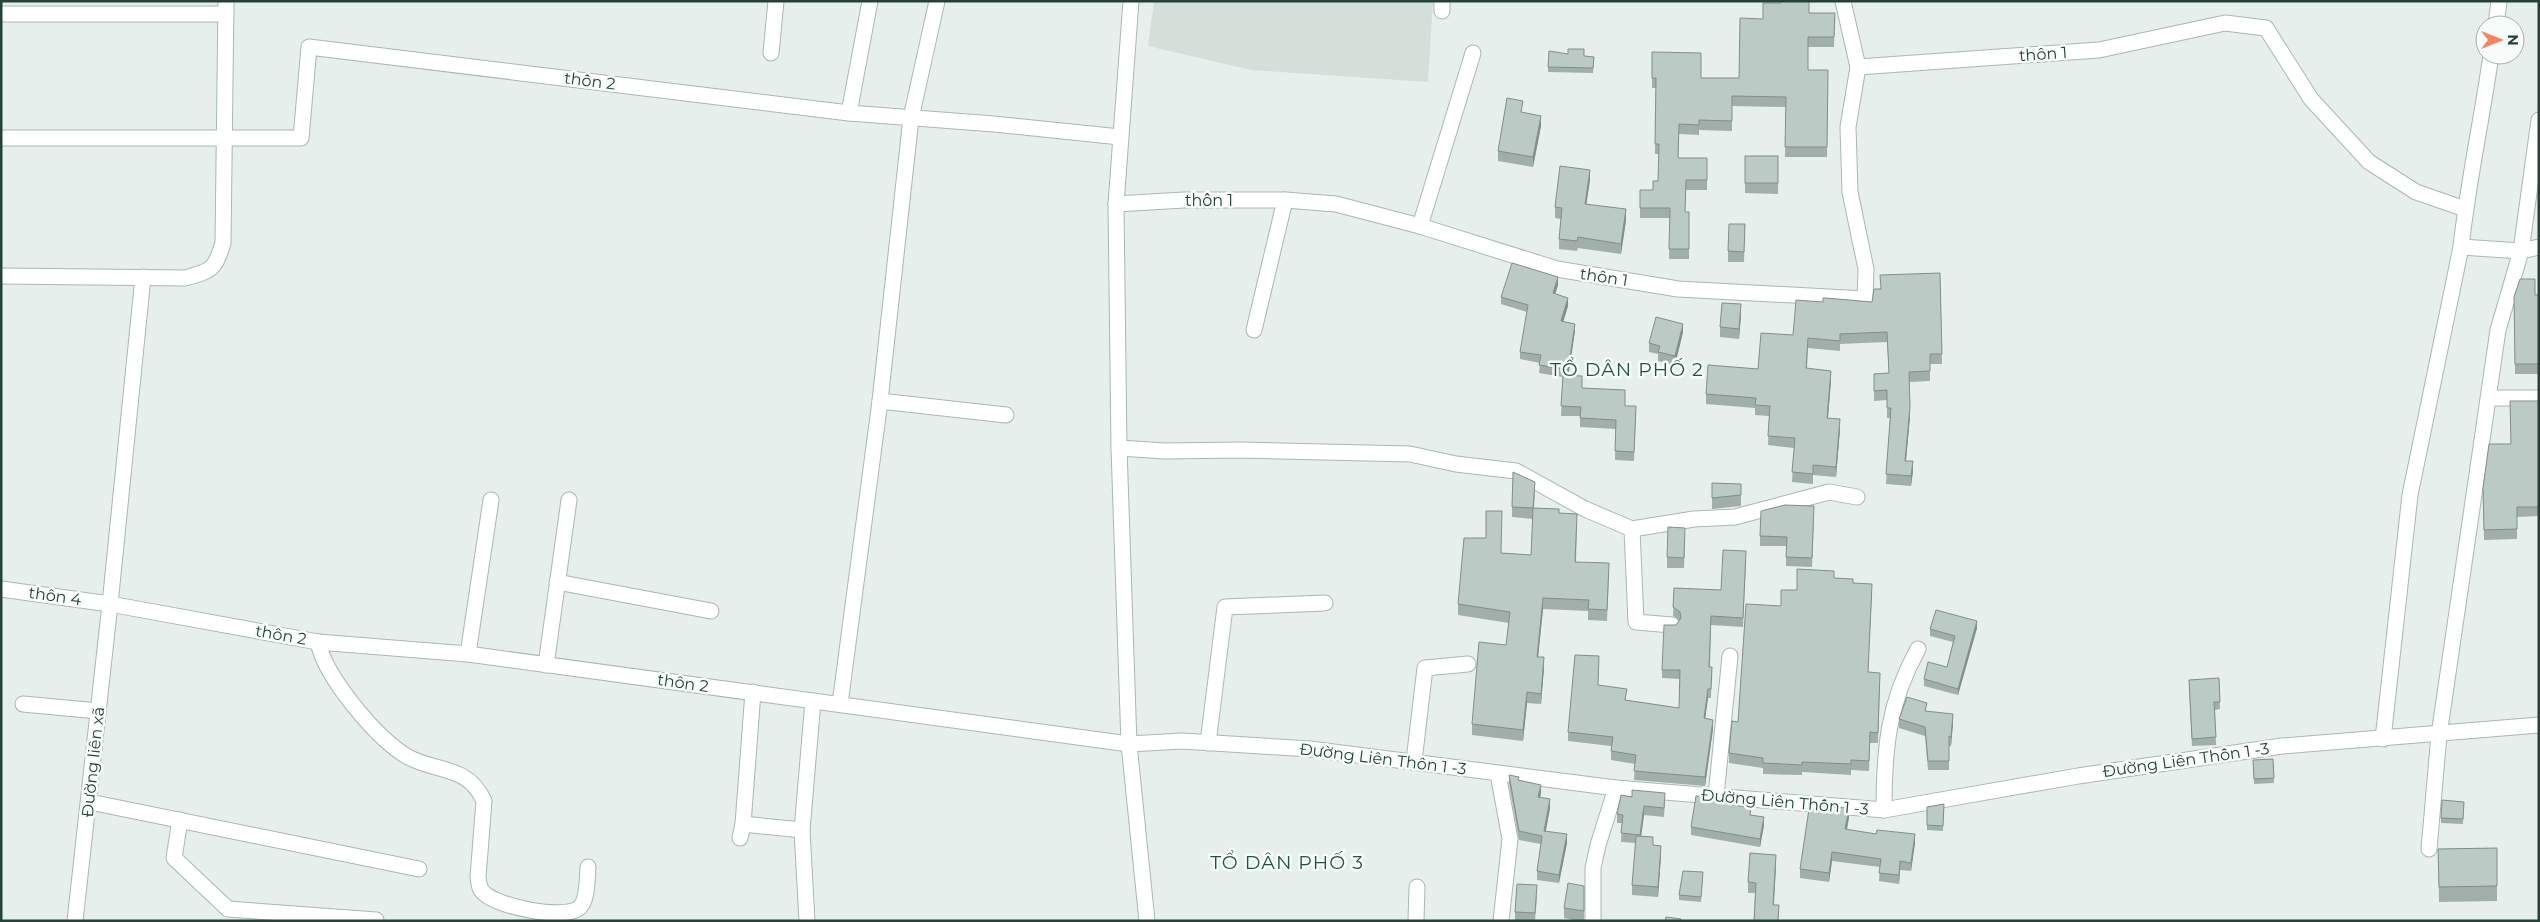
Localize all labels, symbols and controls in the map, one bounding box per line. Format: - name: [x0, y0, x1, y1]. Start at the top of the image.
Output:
- north arrow: [2475, 15, 2525, 65]
- text: N: [2504, 34, 2522, 46]
- street label: thôn 1: [2018, 43, 2068, 65]
- street label: thôn 2: [563, 68, 617, 94]
- street label: thôn 1: [1185, 191, 1233, 210]
- street label: thôn 1: [1579, 264, 1629, 290]
- district label: TỔ DÂN PHỐ 2: [1550, 357, 1704, 381]
- street label: thôn 4: [27, 583, 83, 609]
- street label: thôn 2: [254, 621, 308, 649]
- street label: thôn 2: [656, 670, 710, 696]
- street label: Đường liên xã: [78, 706, 108, 818]
- street label: Đường Liên Thôn 1 -3: [1298, 739, 1468, 779]
- street label: Đường Liên Thôn 1 -3: [2101, 739, 2271, 781]
- street label: Đường Liên Thôn 1 -3: [1700, 785, 1870, 819]
- district label: TỔ DÂN PHỐ 3: [1210, 850, 1364, 874]

